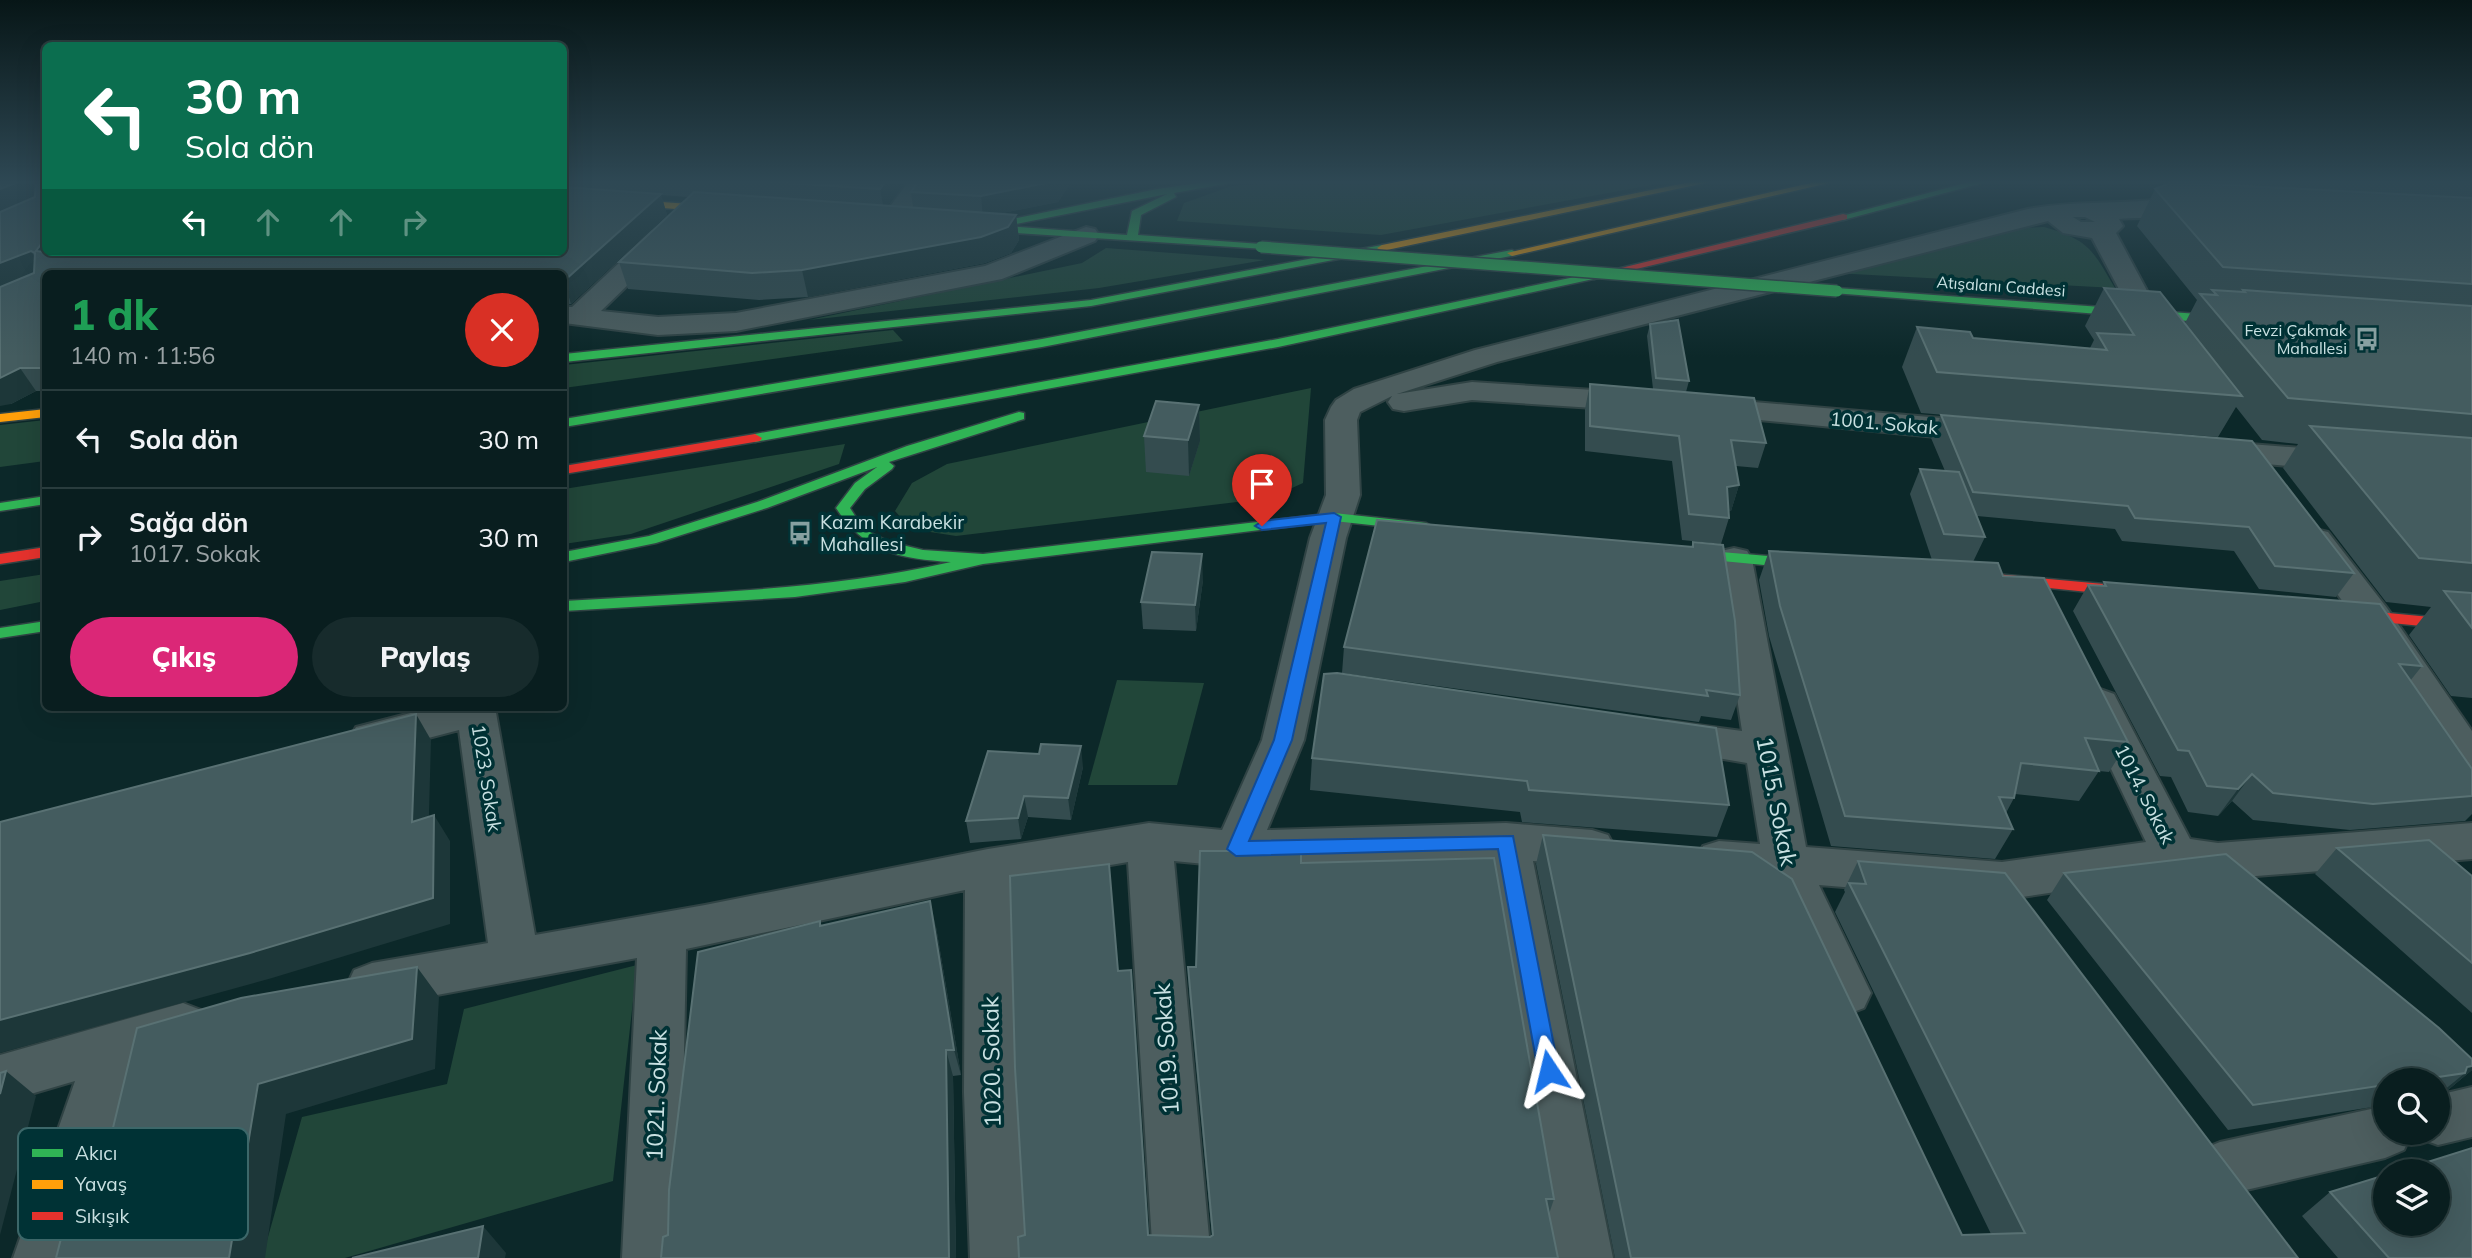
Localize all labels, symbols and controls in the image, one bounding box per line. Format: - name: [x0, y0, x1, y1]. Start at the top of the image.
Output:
- text: 30 m: [185, 65, 301, 126]
- icon: left: [70, 70, 161, 161]
- text: Sola dön: [185, 126, 315, 166]
- icon: left: [176, 203, 214, 241]
- icon: ahead: [249, 203, 287, 241]
- icon: ahead: [322, 203, 360, 241]
- icon: right: [395, 203, 433, 241]
- street label: Atışalanı Caddesi: [1936, 272, 2066, 300]
- text: 1 dk: [70, 288, 158, 341]
- button: close: [465, 293, 539, 367]
- place label: Fevzi Çakmak Mahallesi: [2245, 320, 2348, 358]
- bus stop icon: Fevzi Çakmak Mahallesi: [2353, 325, 2381, 353]
- text: 140 m · 11:56: [70, 341, 215, 370]
- street label: 1001. Sokak: [1829, 406, 1939, 440]
- icon: left: [70, 420, 108, 458]
- text: Sola dön: [129, 423, 238, 456]
- text: 30 m: [478, 423, 539, 456]
- pin: [1232, 454, 1292, 526]
- icon: arrive: [1243, 465, 1281, 503]
- text: Sağa dön: [129, 506, 249, 539]
- place label: Kazım Karabekir Mahallesi: [820, 510, 964, 556]
- icon: right: [70, 518, 108, 556]
- bus stop icon: Kazım Karabekir Mahallesi: [786, 519, 814, 547]
- text: 30 m: [478, 521, 539, 554]
- text: 1017. Sokak: [129, 539, 260, 568]
- button: Çıkış: [70, 617, 298, 697]
- button: Paylaş: [312, 617, 539, 697]
- street label: 1023. Sokak: [467, 723, 507, 834]
- street label: 1015. Sokak: [1750, 734, 1804, 869]
- street label: 1014. Sokak: [2110, 740, 2180, 848]
- street label: 1019. Sokak: [1147, 981, 1185, 1115]
- street label: 1020. Sokak: [975, 995, 1007, 1128]
- street label: 1021. Sokak: [639, 1028, 673, 1161]
- position arrow: [1512, 1034, 1586, 1108]
- map controls: [2373, 1068, 2450, 1236]
- button: search: [2373, 1068, 2450, 1145]
- legend: [18, 1128, 248, 1240]
- text: Akıcı: [75, 1141, 117, 1165]
- button: layers: [2373, 1159, 2450, 1236]
- text: Yavaş: [74, 1172, 127, 1196]
- text: Sıkışık: [75, 1204, 130, 1228]

